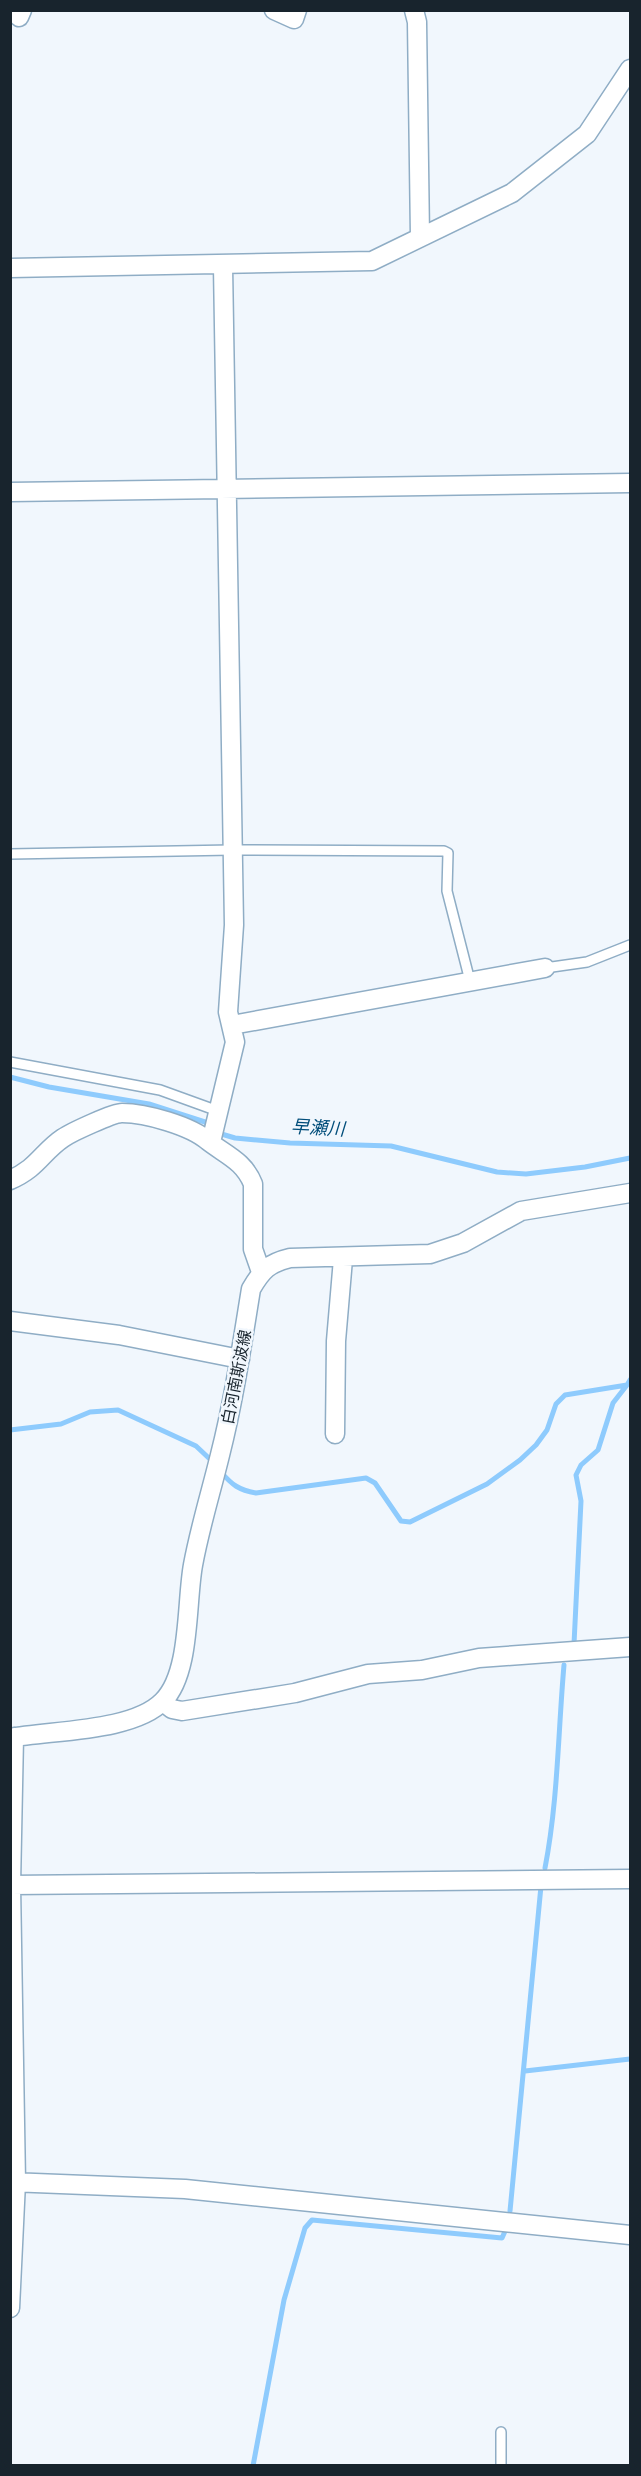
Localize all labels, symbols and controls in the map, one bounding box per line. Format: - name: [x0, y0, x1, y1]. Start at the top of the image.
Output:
- water label: 早瀬川: [290, 1114, 348, 1141]
- street label: 白河南斯波線: [216, 1328, 256, 1426]

